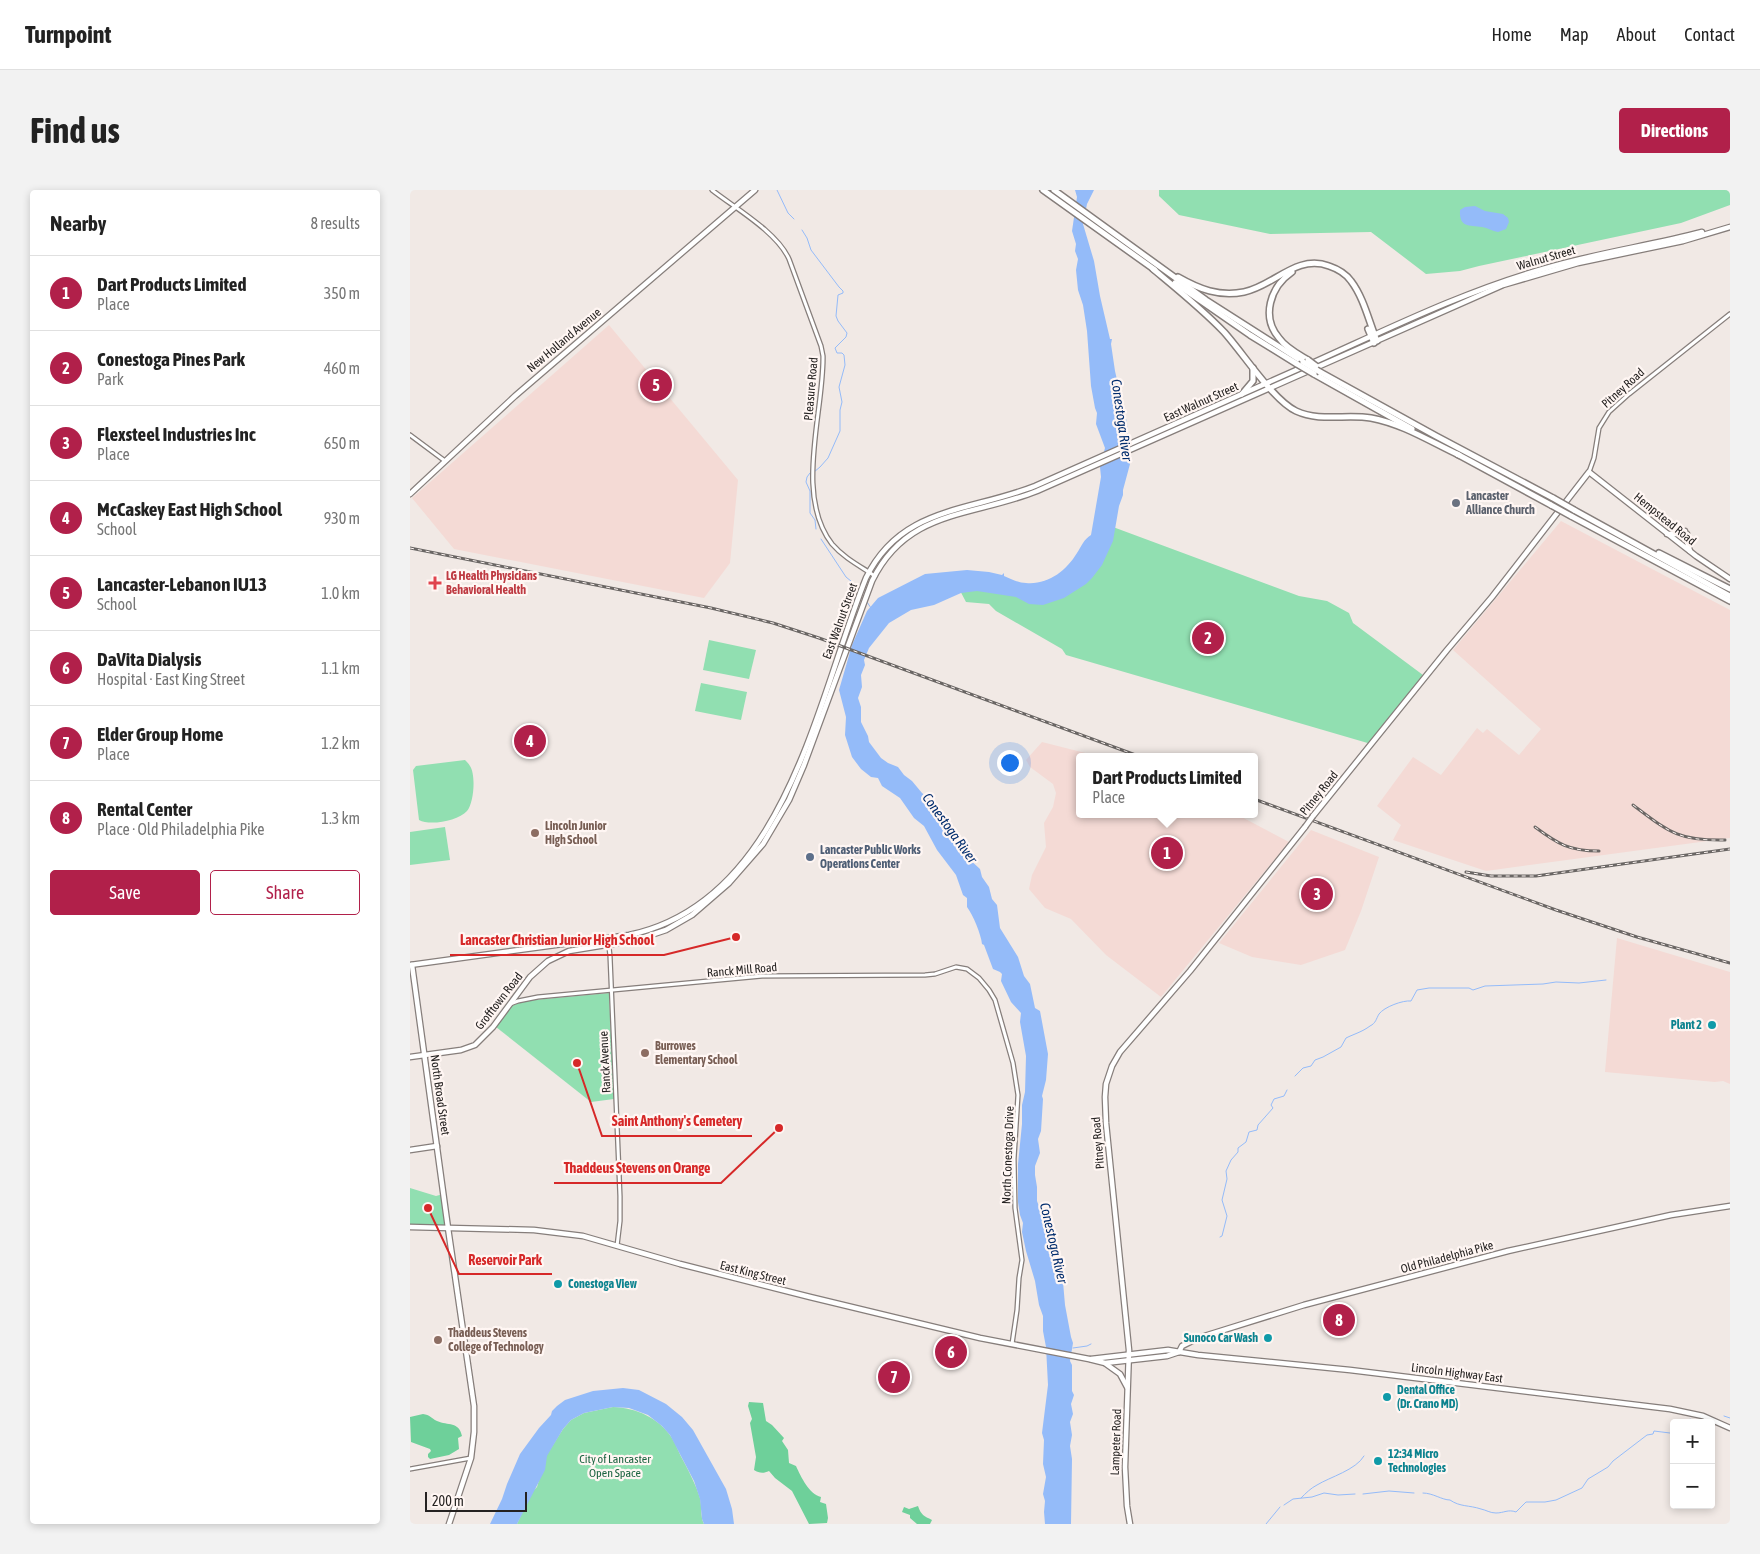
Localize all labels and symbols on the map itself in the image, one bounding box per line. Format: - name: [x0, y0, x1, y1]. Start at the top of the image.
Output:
- street label: Walnut Street: [1515, 243, 1577, 273]
- street label: New Holland Avenue: [524, 305, 604, 375]
- street label: Pleasure Road: [801, 357, 821, 421]
- street label: Pitney Road: [1599, 365, 1647, 411]
- pin: 5: [640, 366, 672, 404]
- water label: Conestoga River: [1108, 378, 1136, 463]
- street label: East Walnut Street: [1162, 379, 1241, 425]
- place label: Lancaster Alliance Church: [1465, 489, 1535, 517]
- street label: Hempstead Road: [1631, 490, 1699, 548]
- marker: Lancaster Alliance Church: [1450, 497, 1462, 509]
- place label: LG Health Physicians Behavioral Health: [446, 569, 538, 597]
- marker: LG Health Physicians Behavioral Health: [428, 576, 442, 590]
- street label: East Walnut Street: [820, 580, 860, 661]
- pin: 2: [1192, 619, 1224, 657]
- pin: 4: [514, 722, 546, 760]
- your location: [997, 750, 1023, 776]
- street label: Pitney Road: [1297, 768, 1341, 818]
- water label: Conestoga River: [919, 790, 981, 867]
- place label: Lincoln Junior High School: [545, 819, 607, 847]
- marker: Lincoln Junior High School: [529, 827, 541, 839]
- pin: 1: [1151, 834, 1183, 872]
- place label: Lancaster Public Works Operations Center: [820, 843, 921, 871]
- marker: Lancaster Public Works Operations Center: [804, 851, 816, 863]
- pin: 3: [1301, 875, 1333, 913]
- callout: Lancaster Christian Junior High School: [450, 926, 664, 955]
- text: Lancaster Christian Junior High School: [460, 932, 654, 948]
- street label: Ranck Mill Road: [706, 960, 778, 980]
- street label: Grofftown Road: [472, 970, 526, 1032]
- place label: Plant 2: [1671, 1018, 1702, 1032]
- marker: Plant 2: [1706, 1019, 1718, 1031]
- street label: Ranck Avenue: [596, 1031, 614, 1093]
- place label: Burrowes Elementary School: [655, 1039, 738, 1067]
- marker: Burrowes Elementary School: [639, 1047, 651, 1059]
- street label: North Broad Street: [427, 1054, 453, 1137]
- street label: North Conestoga Drive: [999, 1106, 1017, 1204]
- callout: Saint Anthony's Cemetery: [602, 1107, 752, 1136]
- text: Saint Anthony's Cemetery: [612, 1113, 742, 1129]
- street label: Pitney Road: [1089, 1116, 1107, 1170]
- callout: Thaddeus Stevens on Orange: [554, 1154, 721, 1183]
- text: Thaddeus Stevens on Orange: [564, 1160, 710, 1176]
- water label: Conestoga River: [1037, 1201, 1071, 1286]
- street label: Old Philadelphia Pike: [1399, 1238, 1495, 1276]
- callout: Reservoir Park: [459, 1245, 552, 1274]
- text: Reservoir Park: [468, 1252, 543, 1268]
- street label: East King Street: [718, 1258, 788, 1288]
- place label: Conestoga View: [568, 1277, 638, 1291]
- marker: Conestoga View: [552, 1278, 564, 1290]
- pin: 8: [1323, 1301, 1355, 1339]
- place label: Thaddeus Stevens College of Technology: [448, 1326, 544, 1354]
- place label: Sunoco Car Wash: [1184, 1331, 1258, 1345]
- marker: Sunoco Car Wash: [1262, 1332, 1274, 1344]
- pin: 6: [935, 1333, 967, 1371]
- marker: Thaddeus Stevens College of Technology: [432, 1334, 444, 1346]
- pin: 7: [878, 1358, 910, 1396]
- street label: Lincoln Highway East: [1410, 1360, 1504, 1386]
- place label: Dental Office (Dr. Crano MD): [1397, 1383, 1459, 1411]
- marker: Dental Office (Dr. Crano MD): [1381, 1391, 1393, 1403]
- street label: Lampeter Road: [1108, 1408, 1124, 1476]
- place label: 12:34 Micro Technologies: [1388, 1447, 1447, 1475]
- park label: City of Lancaster Open Space: [579, 1452, 651, 1480]
- marker: 12:34 Micro Technologies: [1372, 1455, 1384, 1467]
- scale bar: [425, 1489, 528, 1512]

